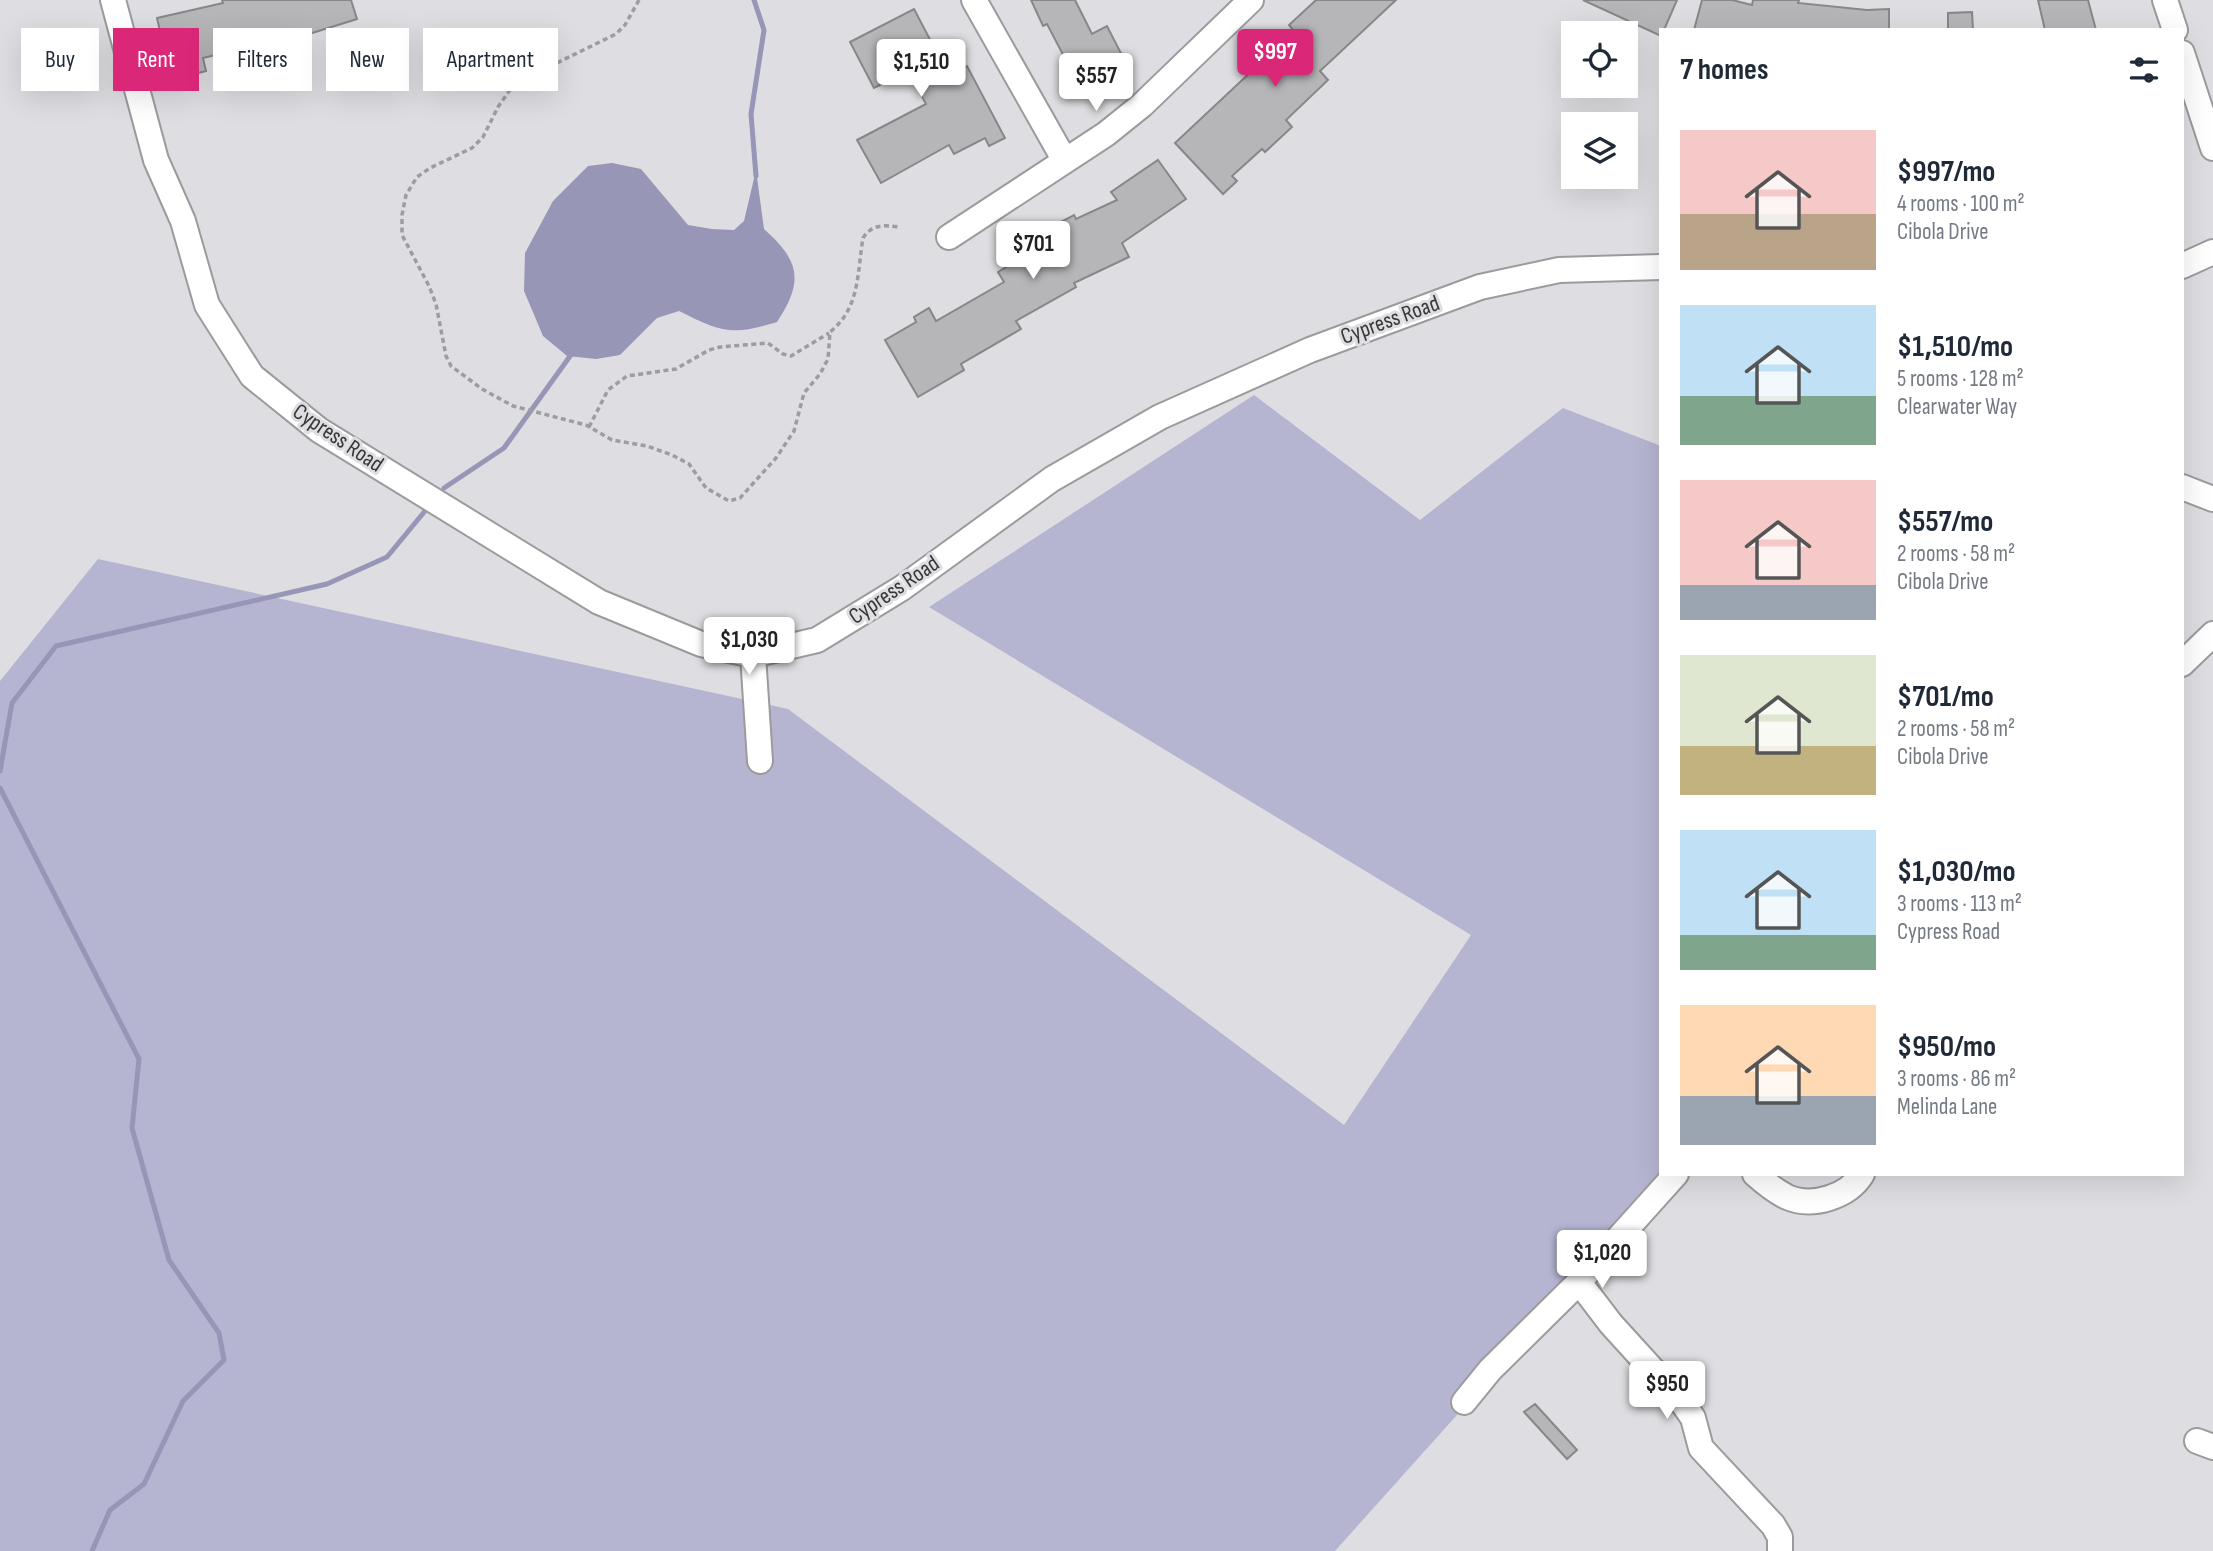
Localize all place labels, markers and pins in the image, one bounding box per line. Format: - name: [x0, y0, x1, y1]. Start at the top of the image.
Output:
- pin: $997: [1234, 29, 1316, 89]
- pin: $1,510: [864, 40, 978, 99]
- pin: $557: [1055, 54, 1137, 113]
- pin: $701: [992, 222, 1074, 281]
- pin: $1,030: [692, 618, 806, 677]
- pin: $1,020: [1545, 1230, 1659, 1290]
- pin: $950: [1626, 1362, 1708, 1421]

